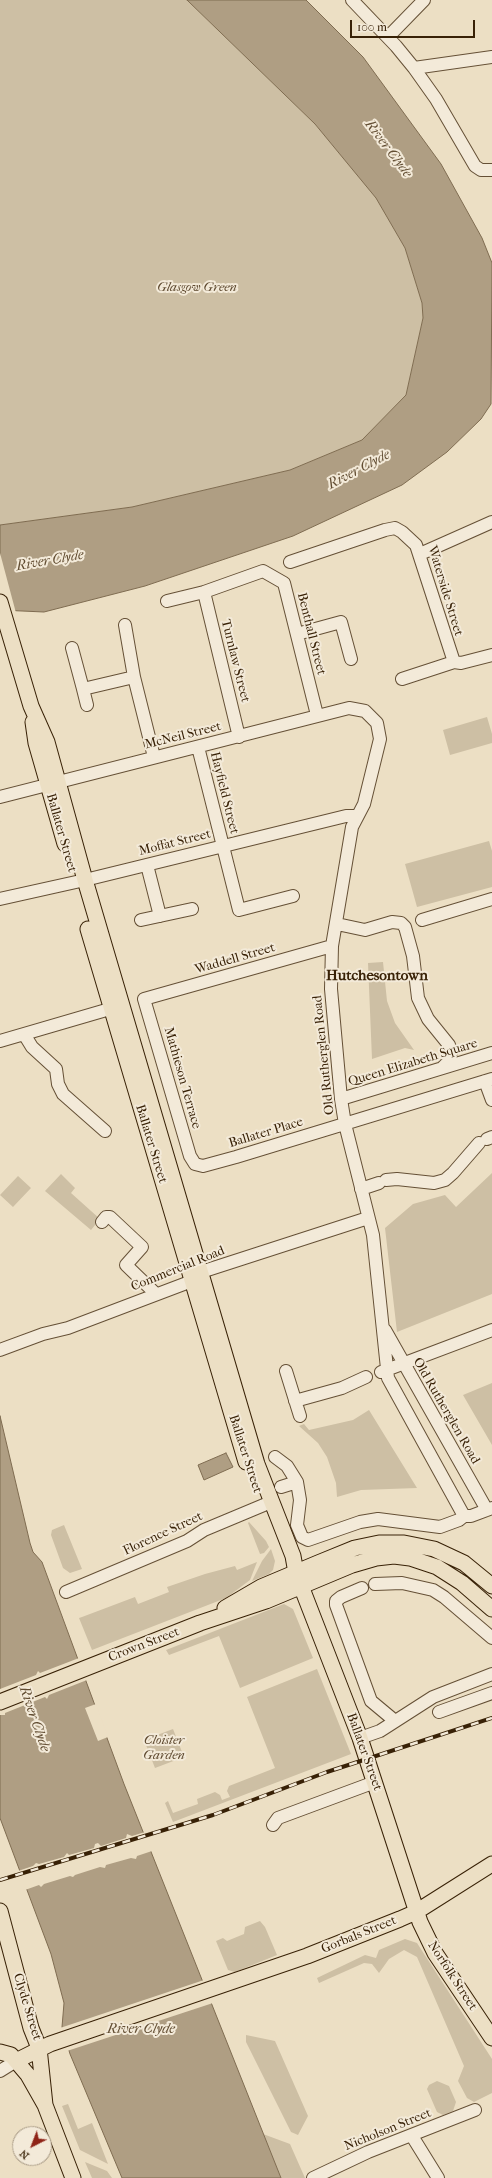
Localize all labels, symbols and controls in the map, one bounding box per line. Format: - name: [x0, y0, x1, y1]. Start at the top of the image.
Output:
- scale bar: [352, 12, 477, 38]
- text: 100 m: [357, 20, 387, 34]
- water label: River Clyde: [361, 117, 415, 181]
- park label: Glasgow Green: [157, 280, 237, 296]
- water label: River Clyde: [325, 447, 393, 493]
- street label: Waterside Street: [424, 544, 466, 638]
- water label: River Clyde: [15, 547, 85, 575]
- street label: Benthall Street: [293, 591, 329, 677]
- street label: Turnlaw Street: [217, 618, 253, 704]
- street label: McNeil Street: [143, 719, 223, 753]
- street label: Hayfield Street: [206, 750, 242, 836]
- street label: Ballater Street: [42, 792, 80, 874]
- street label: Moffat Street: [137, 827, 213, 859]
- street label: Waddell Street: [193, 940, 277, 978]
- district label: Hutchesontown: [326, 967, 428, 985]
- street label: Old Rutherglen Road: [310, 994, 338, 1116]
- street label: Mathieson Terrace: [160, 1025, 204, 1131]
- street label: Queen Elizabeth Square: [346, 1036, 480, 1090]
- street label: Ballater Street: [132, 1103, 170, 1185]
- street label: Ballater Place: [227, 1114, 305, 1152]
- street label: Commercial Road: [129, 1243, 227, 1295]
- street label: Old Rutherglen Road: [409, 1355, 483, 1467]
- street label: Ballater Street: [225, 1413, 265, 1495]
- street label: Florence Street: [121, 1509, 205, 1559]
- street label: Crown Street: [106, 1624, 182, 1666]
- water label: River Clyde: [15, 1684, 53, 1754]
- street label: Ballater Street: [343, 1711, 385, 1793]
- park label: Cloister Garden: [143, 1733, 185, 1764]
- street label: Gorbals Street: [319, 1913, 399, 1957]
- street label: Norfolk Street: [424, 1938, 480, 2014]
- street label: Clyde Street: [9, 1972, 45, 2042]
- water label: River Clyde: [107, 2022, 175, 2038]
- street label: Nicholson Street: [342, 2105, 434, 2155]
- north arrow: [12, 2126, 52, 2166]
- text: N: [17, 2147, 32, 2162]

